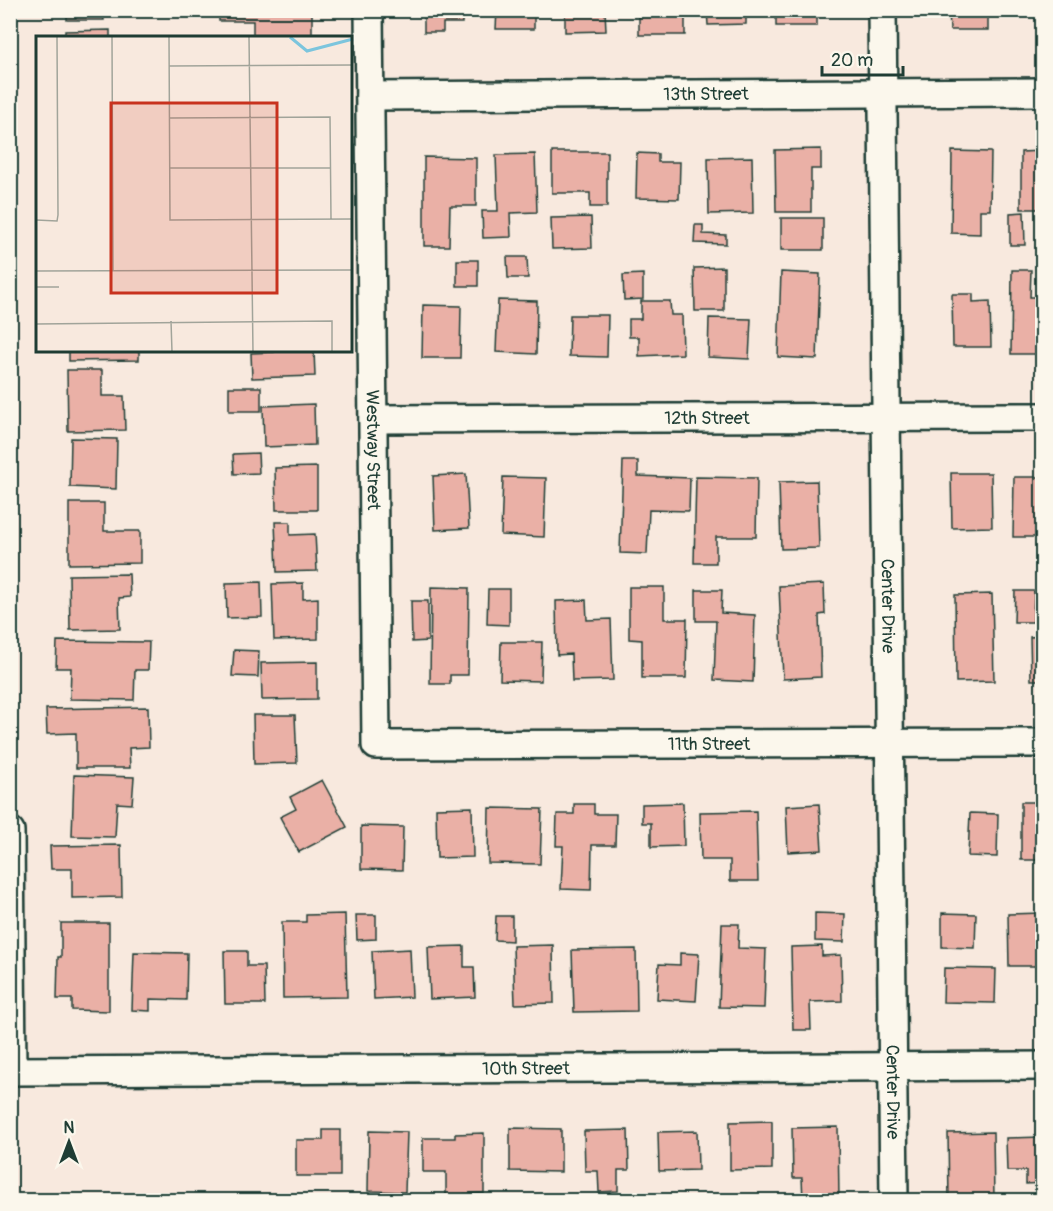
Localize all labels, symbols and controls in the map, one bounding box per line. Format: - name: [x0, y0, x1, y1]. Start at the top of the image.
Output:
- inset map: [36, 36, 352, 352]
- scale bar: [822, 39, 903, 77]
- text: 20 m: [831, 49, 873, 72]
- street label: 13th Street: [663, 83, 750, 106]
- street label: Westway Street: [361, 390, 385, 511]
- street label: 12th Street: [664, 407, 751, 430]
- street label: Center Drive: [876, 559, 899, 654]
- street label: 11th Street: [668, 733, 751, 756]
- street label: Center Drive: [880, 1045, 904, 1139]
- street label: 10th Street: [482, 1057, 571, 1081]
- north arrow: [39, 1112, 99, 1172]
- text: N: [64, 1118, 75, 1138]

